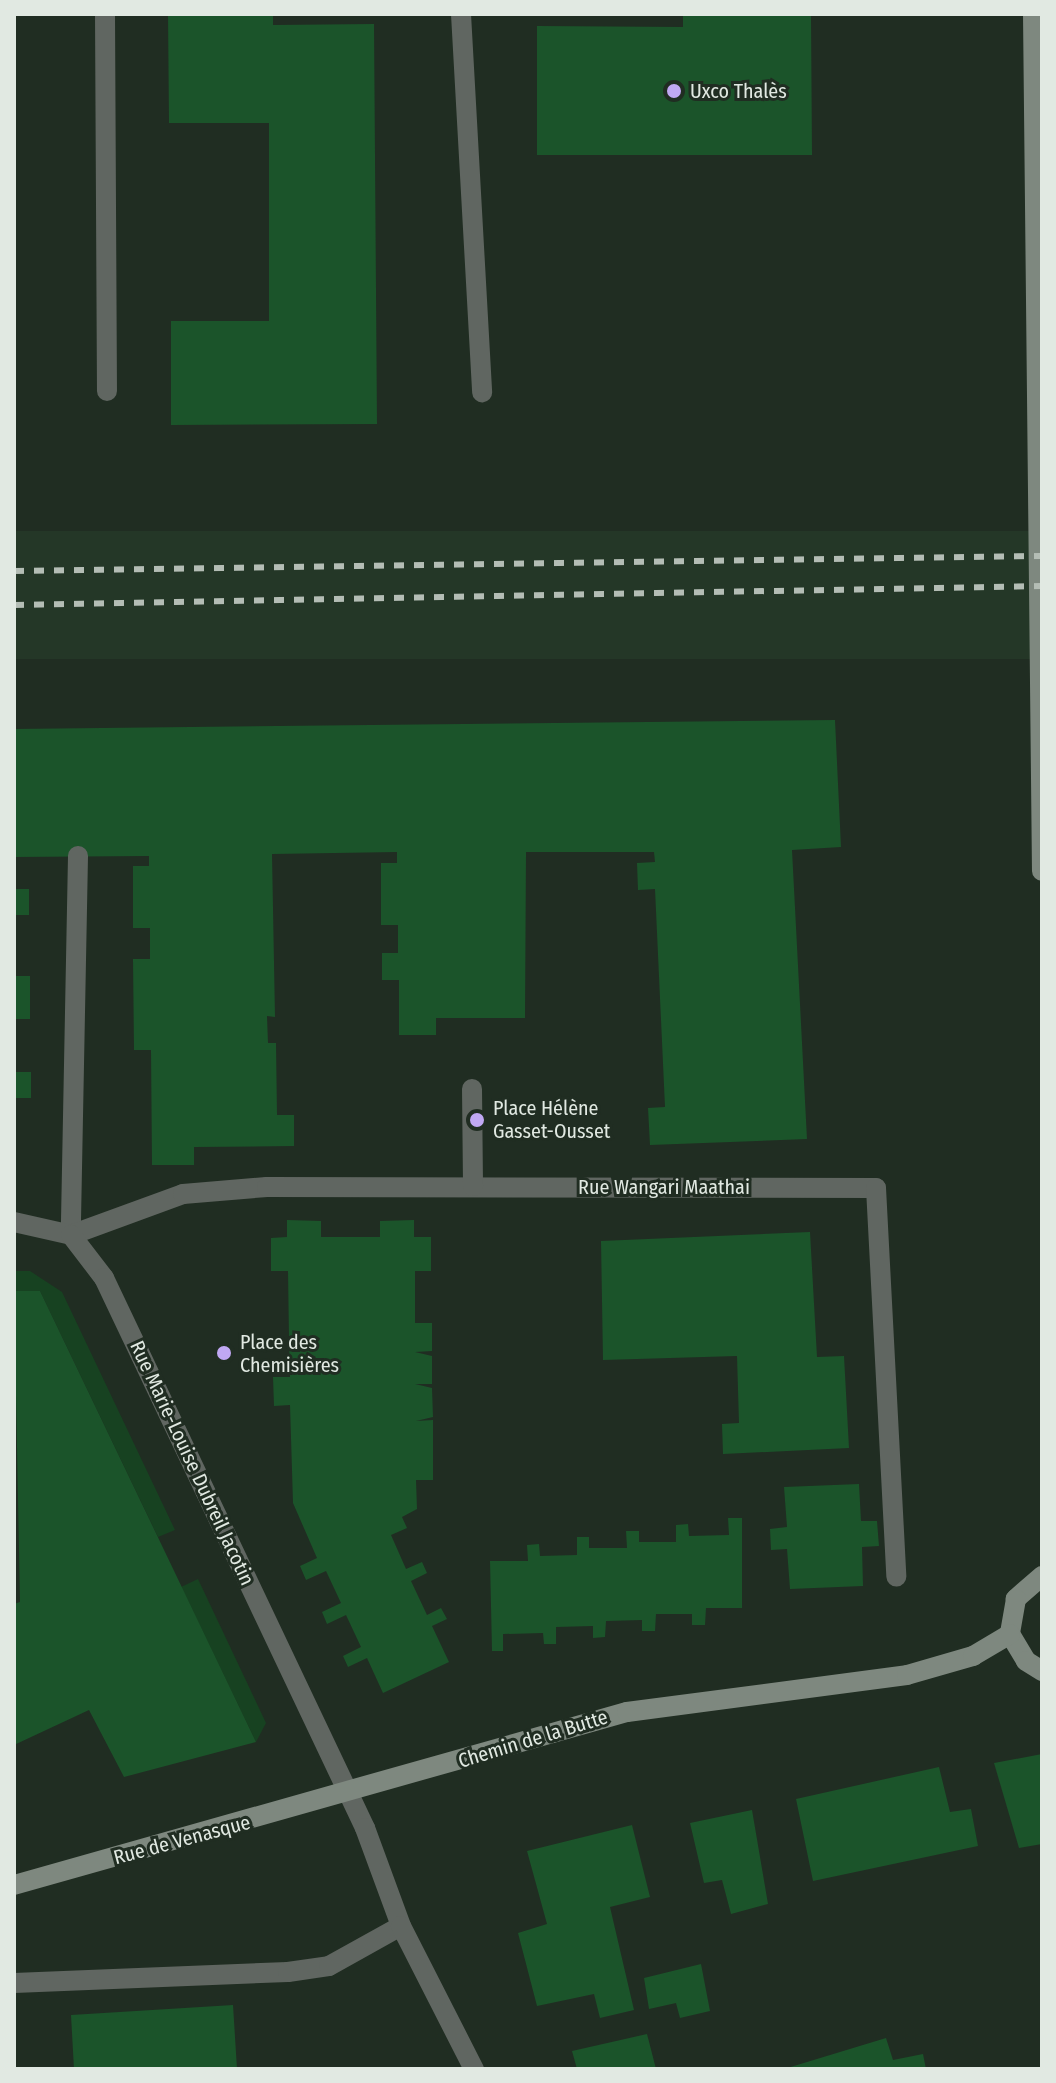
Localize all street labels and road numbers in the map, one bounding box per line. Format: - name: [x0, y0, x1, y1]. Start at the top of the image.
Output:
- street label: Rue Wangari Maathai: [578, 1175, 750, 1199]
- street label: Rue Marie-Louise Dubreil Jacotin: [125, 1337, 259, 1589]
- street label: Chemin de la Butte: [455, 1705, 611, 1773]
- street label: Rue de Venasque: [111, 1810, 253, 1870]

